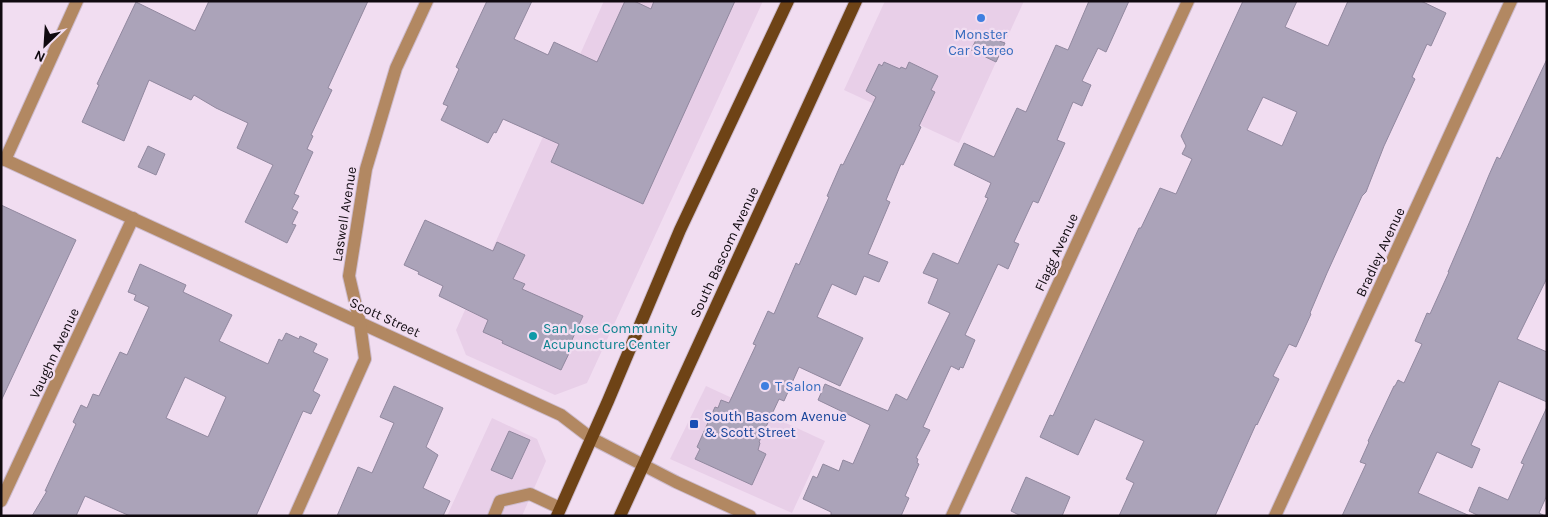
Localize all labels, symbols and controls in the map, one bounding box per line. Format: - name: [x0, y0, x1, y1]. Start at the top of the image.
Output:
- marker: Monster Car Stereo: [975, 12, 987, 24]
- north arrow: [20, 20, 70, 70]
- place label: Monster Car Stereo: [948, 26, 1014, 59]
- text: N: [32, 47, 48, 66]
- street label: Laswell Avenue: [329, 165, 360, 263]
- street label: South Bascom Avenue: [687, 184, 762, 320]
- street label: Bradley Avenue: [1352, 205, 1409, 300]
- street label: Flagg Avenue: [1031, 210, 1082, 294]
- street label: Scott Street: [347, 294, 423, 341]
- street label: Vaughn Avenue: [26, 305, 83, 401]
- place label: San Jose Community Acupuncture Center: [543, 320, 678, 353]
- marker: San Jose Community Acupuncture Center: [527, 330, 539, 342]
- place label: T Salon: [775, 378, 822, 395]
- marker: T Salon: [759, 380, 771, 392]
- place label: South Bascom Avenue & Scott Street: [704, 408, 847, 441]
- marker: South Bascom Avenue & Scott Street: [688, 418, 700, 430]

